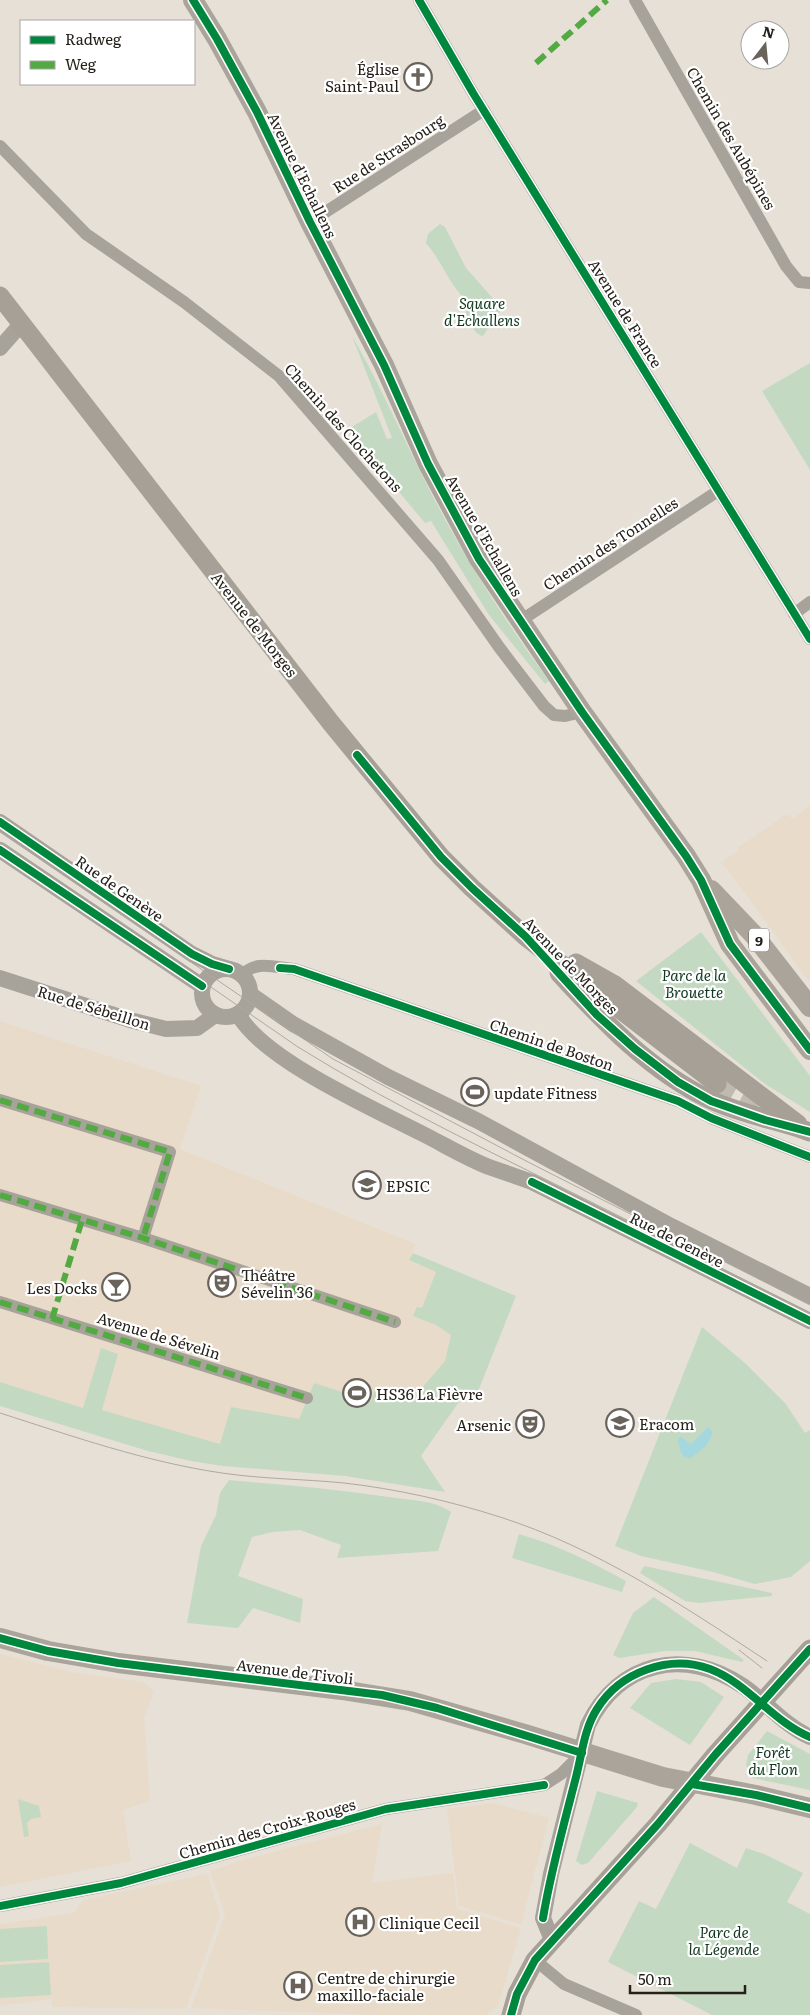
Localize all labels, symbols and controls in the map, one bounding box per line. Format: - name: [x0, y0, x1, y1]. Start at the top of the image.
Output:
- legend: [20, 20, 195, 85]
- north arrow: [740, 20, 790, 70]
- text: N: [760, 20, 778, 43]
- text: Radweg: [65, 27, 122, 50]
- text: Weg: [65, 52, 97, 75]
- place label: Église Saint-Paul: [325, 57, 399, 97]
- church icon: Église Saint-Paul: [403, 62, 433, 92]
- street label: Chemin des Aubépines: [682, 62, 782, 214]
- street label: Avenue d'Echallens: [263, 108, 344, 242]
- street label: Rue de Strasbourg: [328, 108, 449, 198]
- street label: Avenue de France: [583, 254, 669, 372]
- park label: Square d'Echallens: [444, 291, 520, 331]
- street label: Chemin des Clochetons: [280, 357, 408, 497]
- street label: Avenue d'Echallens: [441, 470, 529, 600]
- street label: Chemin des Tonnelles: [538, 491, 682, 595]
- street label: Avenue de Morges: [206, 566, 304, 682]
- street label: Rue de Genève: [71, 849, 169, 927]
- street label: Avenue de Morges: [518, 911, 624, 1019]
- road number: 9: [749, 928, 769, 952]
- park label: Parc de la Brouette: [662, 963, 727, 1003]
- street label: Rue de Sébeillon: [35, 979, 153, 1035]
- street label: Chemin de Boston: [487, 1012, 617, 1076]
- sports icon: update Fitness: [460, 1077, 490, 1107]
- place label: update Fitness: [494, 1081, 597, 1104]
- school or university icon: EPSIC: [352, 1170, 382, 1200]
- place label: EPSIC: [386, 1174, 430, 1197]
- street label: Rue de Genève: [626, 1205, 728, 1273]
- place label: Théâtre Sévelin 36: [241, 1263, 313, 1303]
- theatre icon: Théâtre Sévelin 36: [207, 1268, 237, 1298]
- bar icon: Les Docks: [101, 1272, 131, 1302]
- place label: Les Docks: [27, 1276, 97, 1299]
- street label: Avenue de Sévelin: [94, 1305, 224, 1365]
- sports icon: HS36 La Fièvre: [342, 1378, 372, 1408]
- place label: HS36 La Fièvre: [376, 1382, 483, 1405]
- school or university icon: Eracom: [605, 1408, 635, 1438]
- theatre icon: Arsenic: [515, 1409, 545, 1439]
- place label: Eracom: [639, 1412, 695, 1435]
- place label: Arsenic: [456, 1413, 512, 1436]
- street label: Avenue de Tivoli: [235, 1652, 355, 1690]
- park label: Forêt du Flon: [748, 1740, 798, 1780]
- street label: Chemin des Croix-Rouges: [176, 1792, 358, 1864]
- hospital icon: Clinique Cecil: [345, 1907, 375, 1937]
- place label: Clinique Cecil: [379, 1911, 479, 1934]
- park label: Parc de la Légende: [689, 1920, 759, 1960]
- scale bar: [630, 1962, 745, 1994]
- place label: Centre de chirurgie maxillo-faciale: [317, 1966, 455, 2006]
- text: 50 m: [638, 1967, 672, 1990]
- hospital icon: Centre de chirurgie maxillo-faciale: [283, 1971, 313, 2001]

